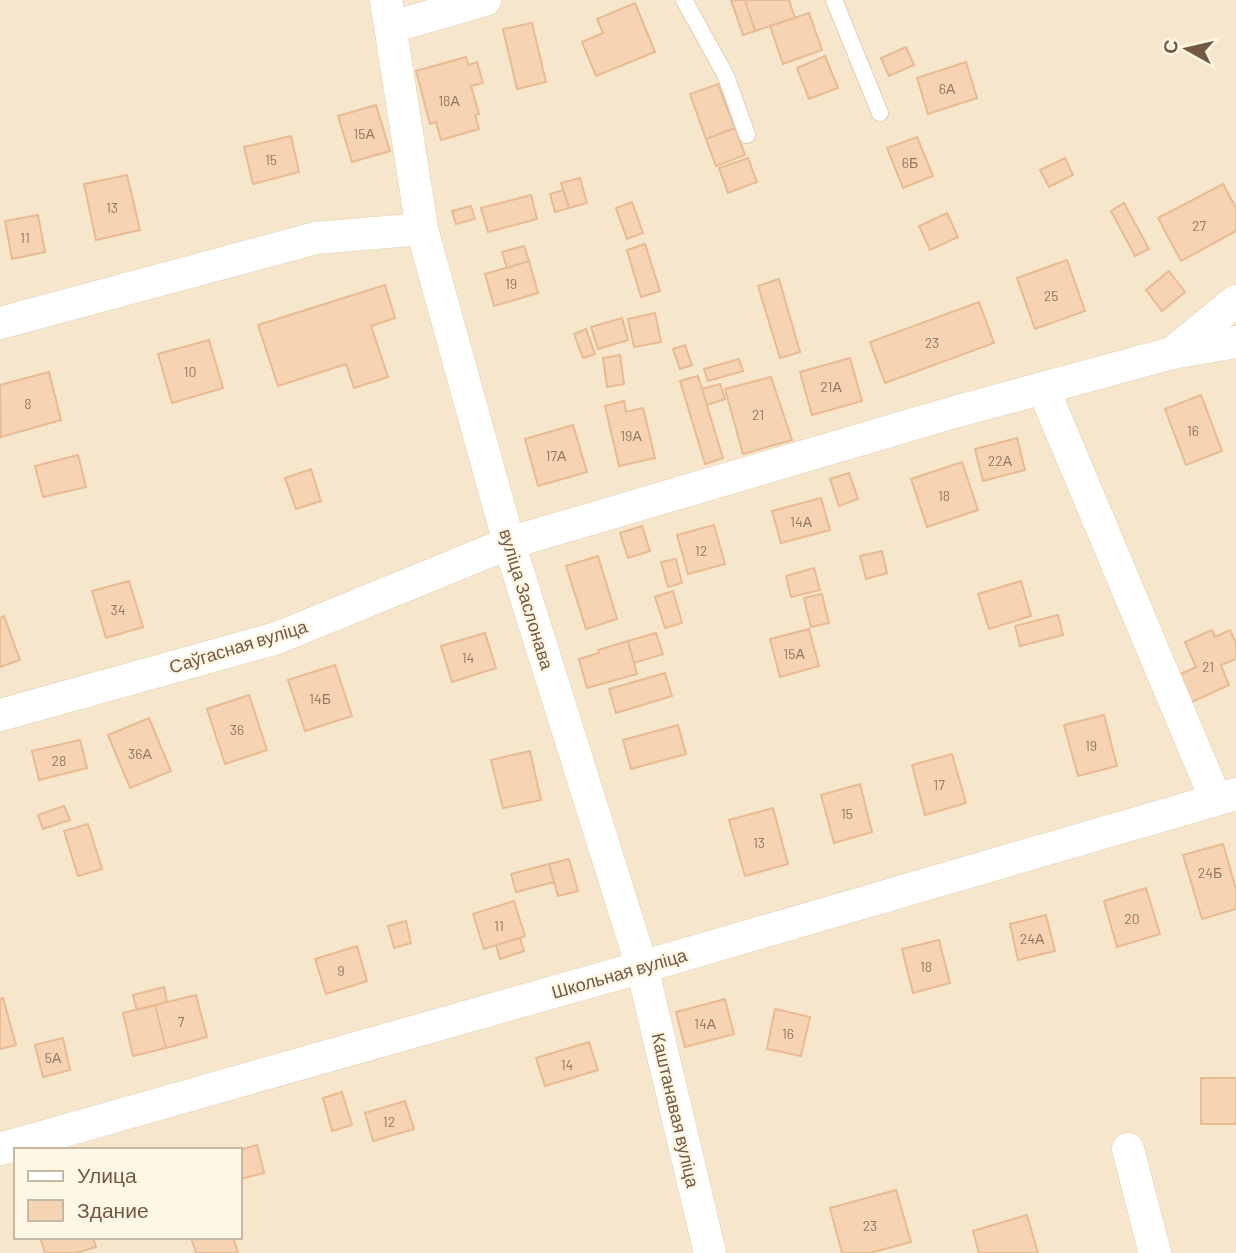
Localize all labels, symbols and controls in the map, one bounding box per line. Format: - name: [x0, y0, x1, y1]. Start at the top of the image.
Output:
- north arrow: [1152, 14, 1222, 84]
- text: С: [1157, 38, 1182, 55]
- house number: 6А: [939, 80, 956, 97]
- house number: 18А: [438, 92, 460, 109]
- house number: 15А: [353, 125, 375, 142]
- house number: 15: [265, 151, 277, 168]
- house number: 6Б: [902, 154, 918, 171]
- house number: 13: [106, 199, 118, 216]
- house number: 27: [1192, 217, 1206, 234]
- house number: 11: [20, 229, 30, 246]
- house number: 19: [505, 275, 517, 292]
- house number: 25: [1044, 287, 1058, 304]
- house number: 23: [925, 334, 939, 351]
- house number: 10: [184, 363, 196, 380]
- house number: 21А: [820, 378, 842, 395]
- house number: 8: [24, 395, 32, 412]
- house number: 21: [752, 406, 764, 423]
- house number: 16: [1187, 422, 1199, 439]
- house number: 19А: [620, 427, 642, 444]
- house number: 17А: [546, 447, 567, 464]
- house number: 22А: [988, 452, 1013, 469]
- house number: 18: [938, 487, 950, 504]
- house number: 14А: [790, 513, 813, 530]
- street label: вуліца Заслонава: [495, 526, 559, 673]
- house number: 12: [695, 542, 707, 559]
- house number: 34: [111, 601, 125, 618]
- street label: Саўгасная вуліца: [166, 614, 311, 677]
- house number: 15А: [783, 645, 805, 662]
- house number: 14: [462, 649, 474, 666]
- house number: 21: [1202, 658, 1214, 675]
- house number: 14Б: [309, 690, 331, 707]
- house number: 36: [230, 721, 244, 738]
- house number: 19: [1085, 737, 1097, 754]
- house number: 36А: [128, 745, 153, 762]
- house number: 28: [52, 752, 66, 769]
- house number: 17: [933, 776, 945, 793]
- house number: 15: [841, 805, 853, 822]
- house number: 13: [753, 834, 765, 851]
- house number: 24Б: [1198, 864, 1222, 881]
- house number: 20: [1124, 910, 1140, 927]
- house number: 11: [494, 917, 504, 934]
- house number: 24А: [1020, 930, 1045, 947]
- street label: Школьная вуліца: [549, 943, 690, 1003]
- house number: 18: [920, 958, 932, 975]
- house number: 9: [337, 962, 345, 979]
- house number: 7: [178, 1013, 185, 1030]
- house number: 14А: [694, 1015, 717, 1032]
- house number: 16: [782, 1025, 794, 1042]
- street label: Каштанавая вуліца: [647, 1030, 705, 1191]
- house number: 5А: [45, 1049, 62, 1066]
- house number: 14: [561, 1056, 573, 1073]
- house number: 12: [383, 1113, 395, 1130]
- legend: [14, 1148, 242, 1239]
- text: Улица: [77, 1162, 137, 1187]
- text: Здание: [77, 1197, 149, 1222]
- house number: 23: [863, 1217, 877, 1234]

